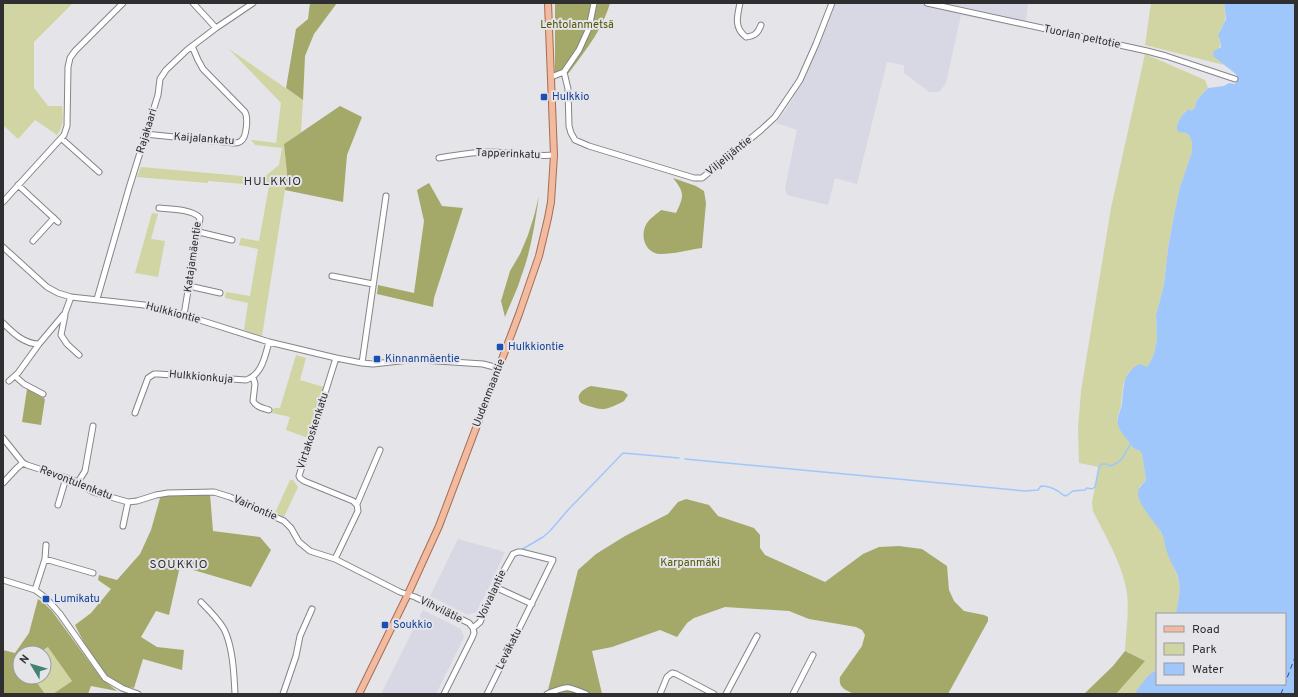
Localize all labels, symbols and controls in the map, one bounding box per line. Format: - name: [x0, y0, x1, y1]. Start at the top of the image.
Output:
- park label: Lehtolanmetsä: [540, 18, 614, 32]
- street label: Tuorlan peltotie: [1042, 22, 1122, 52]
- place label: Hulkkio: [552, 90, 589, 104]
- marker: Hulkkio: [539, 92, 549, 102]
- street label: Rajakaari: [134, 107, 160, 155]
- street label: Kaijalankatu: [173, 130, 235, 148]
- street label: Viljelijäntie: [703, 133, 755, 179]
- street label: Tapperinkatu: [475, 146, 541, 162]
- district label: HULKKIO: [244, 174, 302, 190]
- street label: Katajamäentie: [181, 221, 205, 293]
- street label: Hulkkiontie: [144, 299, 202, 327]
- place label: Hulkkiontie: [508, 340, 564, 354]
- marker: Hulkkiontie: [495, 342, 505, 352]
- place label: Kinnanmäentie: [385, 352, 460, 366]
- marker: Kinnanmäentie: [372, 354, 382, 364]
- street label: Uudenmaantie: [470, 357, 508, 429]
- street label: Hulkkionkuja: [168, 367, 234, 387]
- street label: Virtakoskenkatu: [294, 391, 332, 471]
- street label: Revontulenkatu: [38, 463, 114, 503]
- street label: Vairiontie: [231, 492, 279, 524]
- park label: Karpanmäki: [660, 556, 720, 570]
- district label: SOUKKIO: [149, 557, 209, 573]
- street label: Voivalantie: [474, 568, 510, 622]
- place label: Lumikatu: [54, 592, 100, 606]
- marker: Lumikatu: [41, 594, 51, 604]
- street label: Vihvilätie: [417, 594, 465, 626]
- legend: [1156, 613, 1286, 685]
- place label: Soukkio: [393, 618, 432, 632]
- marker: Soukkio: [380, 620, 390, 630]
- text: Road: [1192, 622, 1220, 638]
- street label: Leväkatu: [493, 626, 525, 672]
- text: Park: [1192, 642, 1217, 658]
- north arrow: [12, 645, 52, 685]
- text: N: [17, 652, 33, 667]
- text: Water: [1192, 662, 1224, 678]

